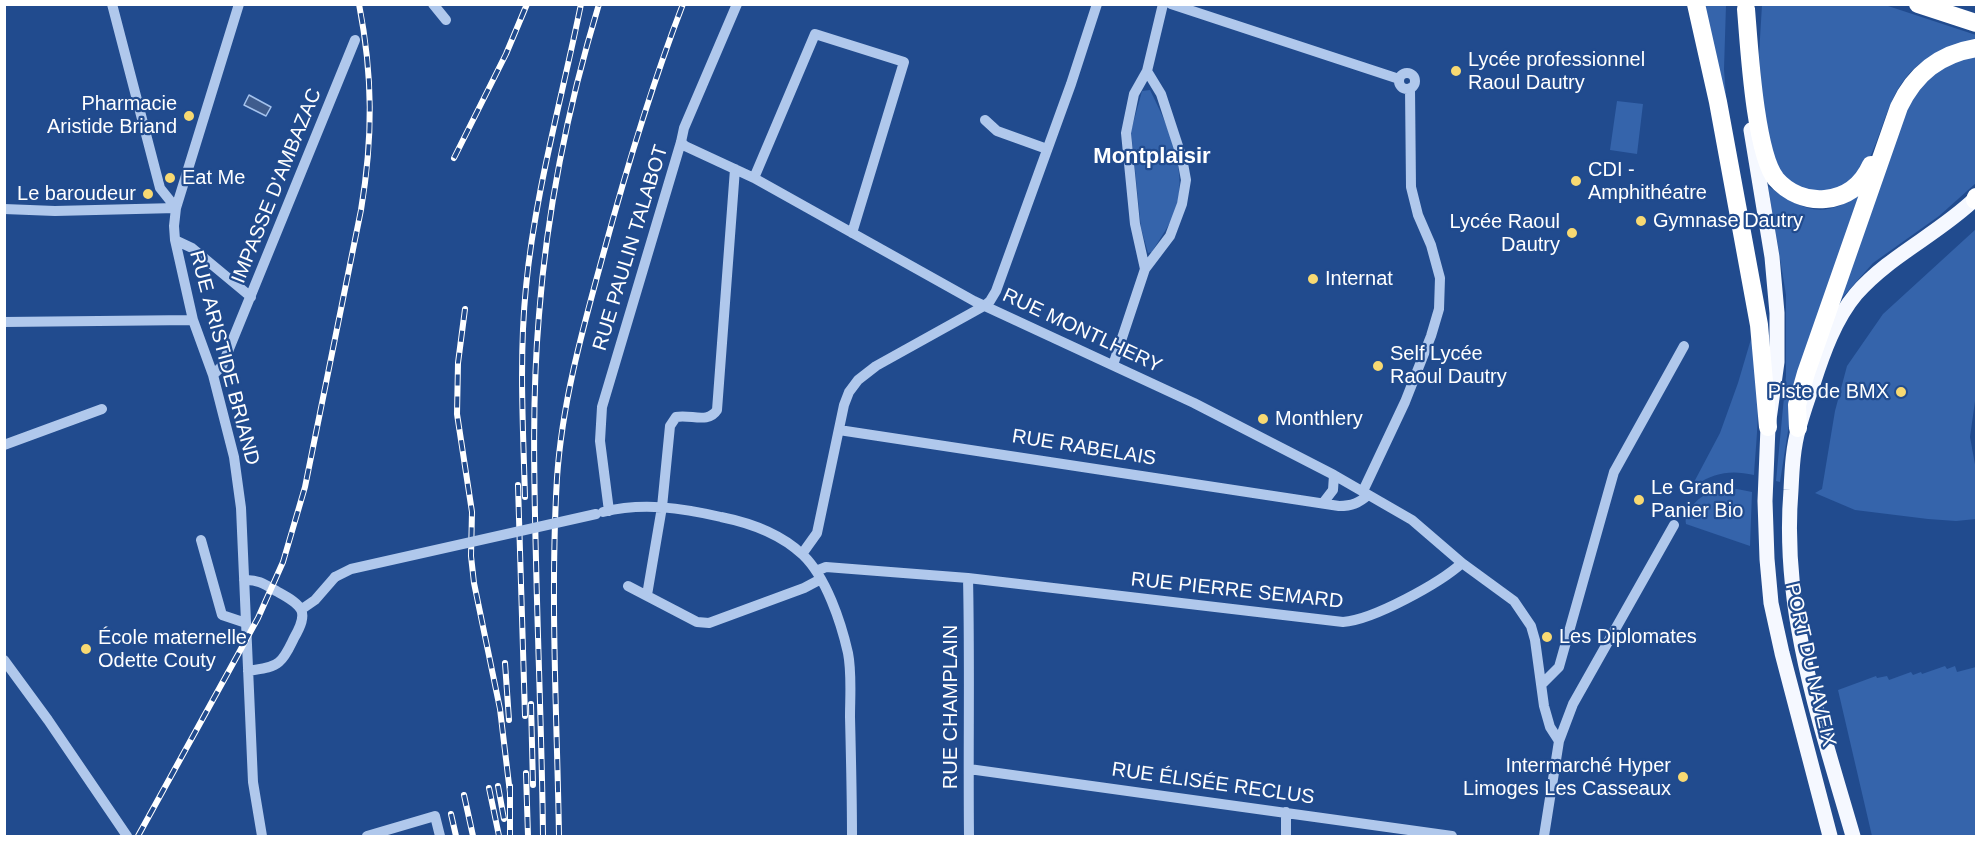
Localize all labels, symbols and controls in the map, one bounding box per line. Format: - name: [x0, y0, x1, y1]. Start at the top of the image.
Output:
- place label: Lycée professionnel Raoul Dautry: [1468, 48, 1645, 95]
- marker: Lycée professionnel Raoul Dautry: [1449, 64, 1463, 78]
- street label: IMPASSE D'AMBAZAC: [227, 85, 327, 287]
- place label: Pharmacie Aristide Briand: [47, 92, 177, 139]
- marker: Pharmacie Aristide Briand: [182, 109, 196, 123]
- street label: RUE PAULIN TALABOT: [588, 142, 674, 354]
- district label: Montplaisir: [1093, 144, 1211, 170]
- place label: CDI - Amphithéatre: [1588, 158, 1707, 205]
- place label: Eat Me: [182, 166, 245, 190]
- marker: Eat Me: [163, 171, 177, 185]
- marker: CDI - Amphithéatre: [1569, 174, 1583, 188]
- place label: Le baroudeur: [17, 182, 136, 206]
- marker: Le baroudeur: [141, 187, 155, 201]
- place label: Gymnase Dautry: [1653, 209, 1803, 233]
- place label: Lycée Raoul Dautry: [1450, 210, 1560, 257]
- marker: Gymnase Dautry: [1634, 214, 1648, 228]
- marker: Lycée Raoul Dautry: [1565, 226, 1579, 240]
- street label: RUE ARISTIDE BRIAND: [184, 248, 264, 468]
- place label: Internat: [1325, 267, 1393, 291]
- marker: Internat: [1306, 272, 1320, 286]
- street label: RUE MONTLHERY: [999, 284, 1165, 378]
- place label: Self Lycée Raoul Dautry: [1390, 342, 1507, 389]
- marker: Self Lycée Raoul Dautry: [1371, 359, 1385, 373]
- place label: Piste de BMX: [1768, 380, 1889, 404]
- marker: Piste de BMX: [1894, 385, 1908, 399]
- place label: Monthlery: [1275, 407, 1363, 431]
- marker: Monthlery: [1256, 412, 1270, 426]
- street label: RUE RABELAIS: [1010, 425, 1158, 471]
- place label: Le Grand Panier Bio: [1651, 476, 1743, 523]
- marker: Le Grand Panier Bio: [1632, 493, 1646, 507]
- street label: RUE PIERRE SEMARD: [1130, 568, 1344, 614]
- street label: PORT DU NAVEIX: [1780, 581, 1840, 749]
- street label: RUE CHAMPLAIN: [939, 625, 963, 789]
- place label: Les Diplomates: [1559, 625, 1697, 649]
- place label: École maternelle Odette Couty: [98, 626, 247, 673]
- marker: Les Diplomates: [1540, 630, 1554, 644]
- marker: École maternelle Odette Couty: [79, 642, 93, 656]
- place label: Intermarché Hyper Limoges Les Casseaux: [1463, 754, 1671, 801]
- street label: RUE ÉLISÉE RECLUS: [1110, 758, 1316, 810]
- marker: Intermarché Hyper Limoges Les Casseaux: [1676, 770, 1690, 784]

